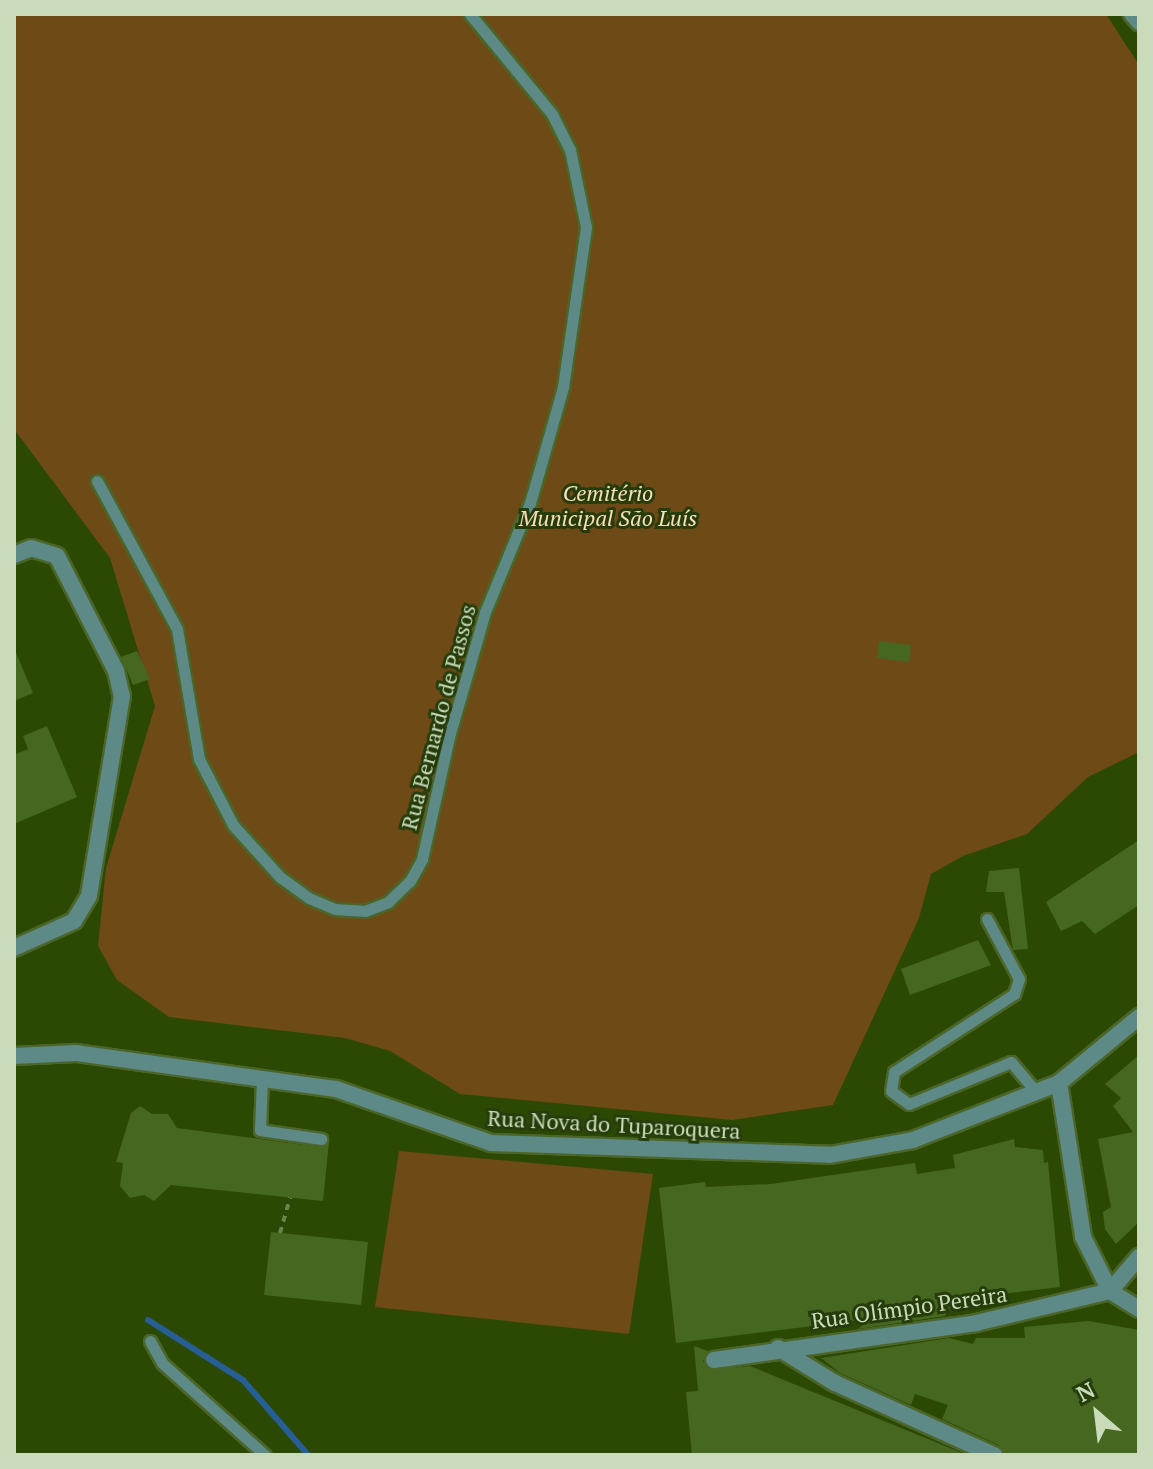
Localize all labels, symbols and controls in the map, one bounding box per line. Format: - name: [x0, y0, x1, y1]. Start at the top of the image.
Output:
- park label: Cemitério Municipal São Luís: [519, 479, 697, 530]
- street label: Rua Bernardo de Passos: [395, 602, 481, 832]
- street label: Rua Nova do Tuparoquera: [487, 1104, 741, 1144]
- street label: Rua Olímpio Pereira: [809, 1280, 1009, 1334]
- north arrow: [1057, 1373, 1137, 1453]
- text: N: [1071, 1375, 1100, 1408]

